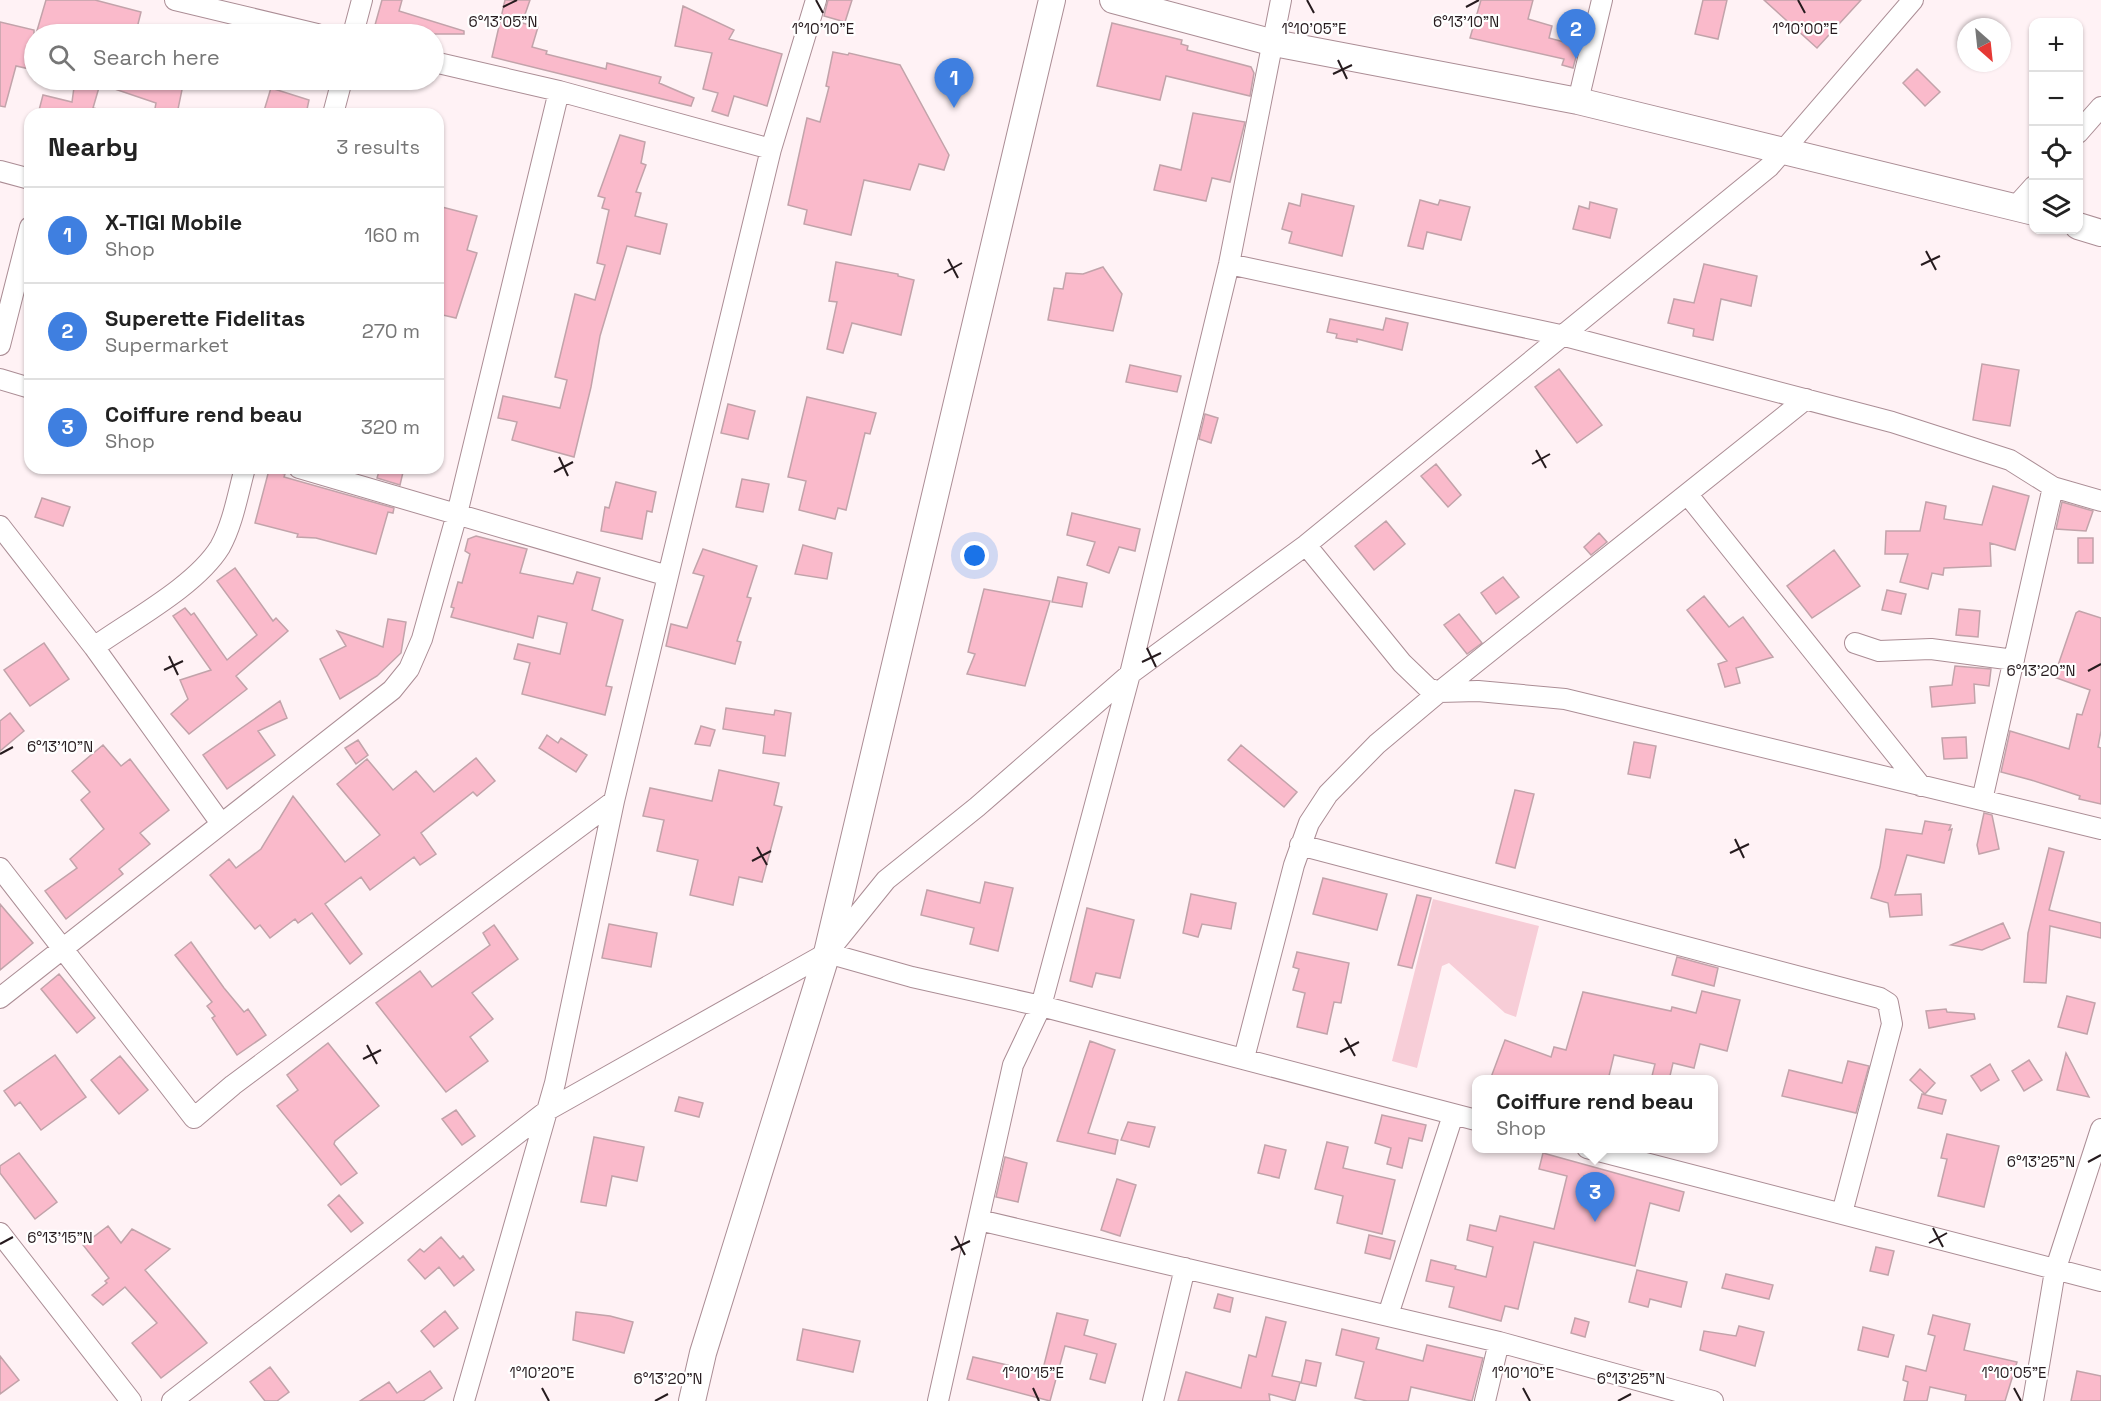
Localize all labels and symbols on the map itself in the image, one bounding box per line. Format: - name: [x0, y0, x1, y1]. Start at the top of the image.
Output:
- pin: 2: [1556, 10, 1596, 59]
- text: 6°13'05"N: [469, 12, 537, 31]
- text: 6°13'10"N: [1433, 12, 1499, 31]
- north arrow: [1957, 18, 2011, 72]
- text: 1°10'10"E: [792, 19, 854, 38]
- text: 1°10'05"E: [1281, 19, 1347, 38]
- text: 1°10'00"E: [1772, 19, 1838, 38]
- pin: 1: [934, 58, 974, 108]
- your location: [960, 541, 989, 570]
- text: 6°13'20"N: [2007, 661, 2076, 680]
- text: 6°13'10"N: [27, 737, 93, 756]
- text: 6°13'25"N: [2007, 1152, 2075, 1171]
- pin: 3: [1576, 1172, 1614, 1222]
- text: 6°13'15"N: [27, 1228, 93, 1247]
- text: 1°10'20"E: [509, 1363, 575, 1382]
- text: 1°10'15"E: [1002, 1363, 1064, 1382]
- text: 1°10'10"E: [1492, 1363, 1554, 1382]
- text: 1°10'05"E: [1981, 1363, 2047, 1382]
- text: 6°13'20"N: [634, 1369, 703, 1388]
- text: 6°13'25"N: [1597, 1369, 1665, 1388]

